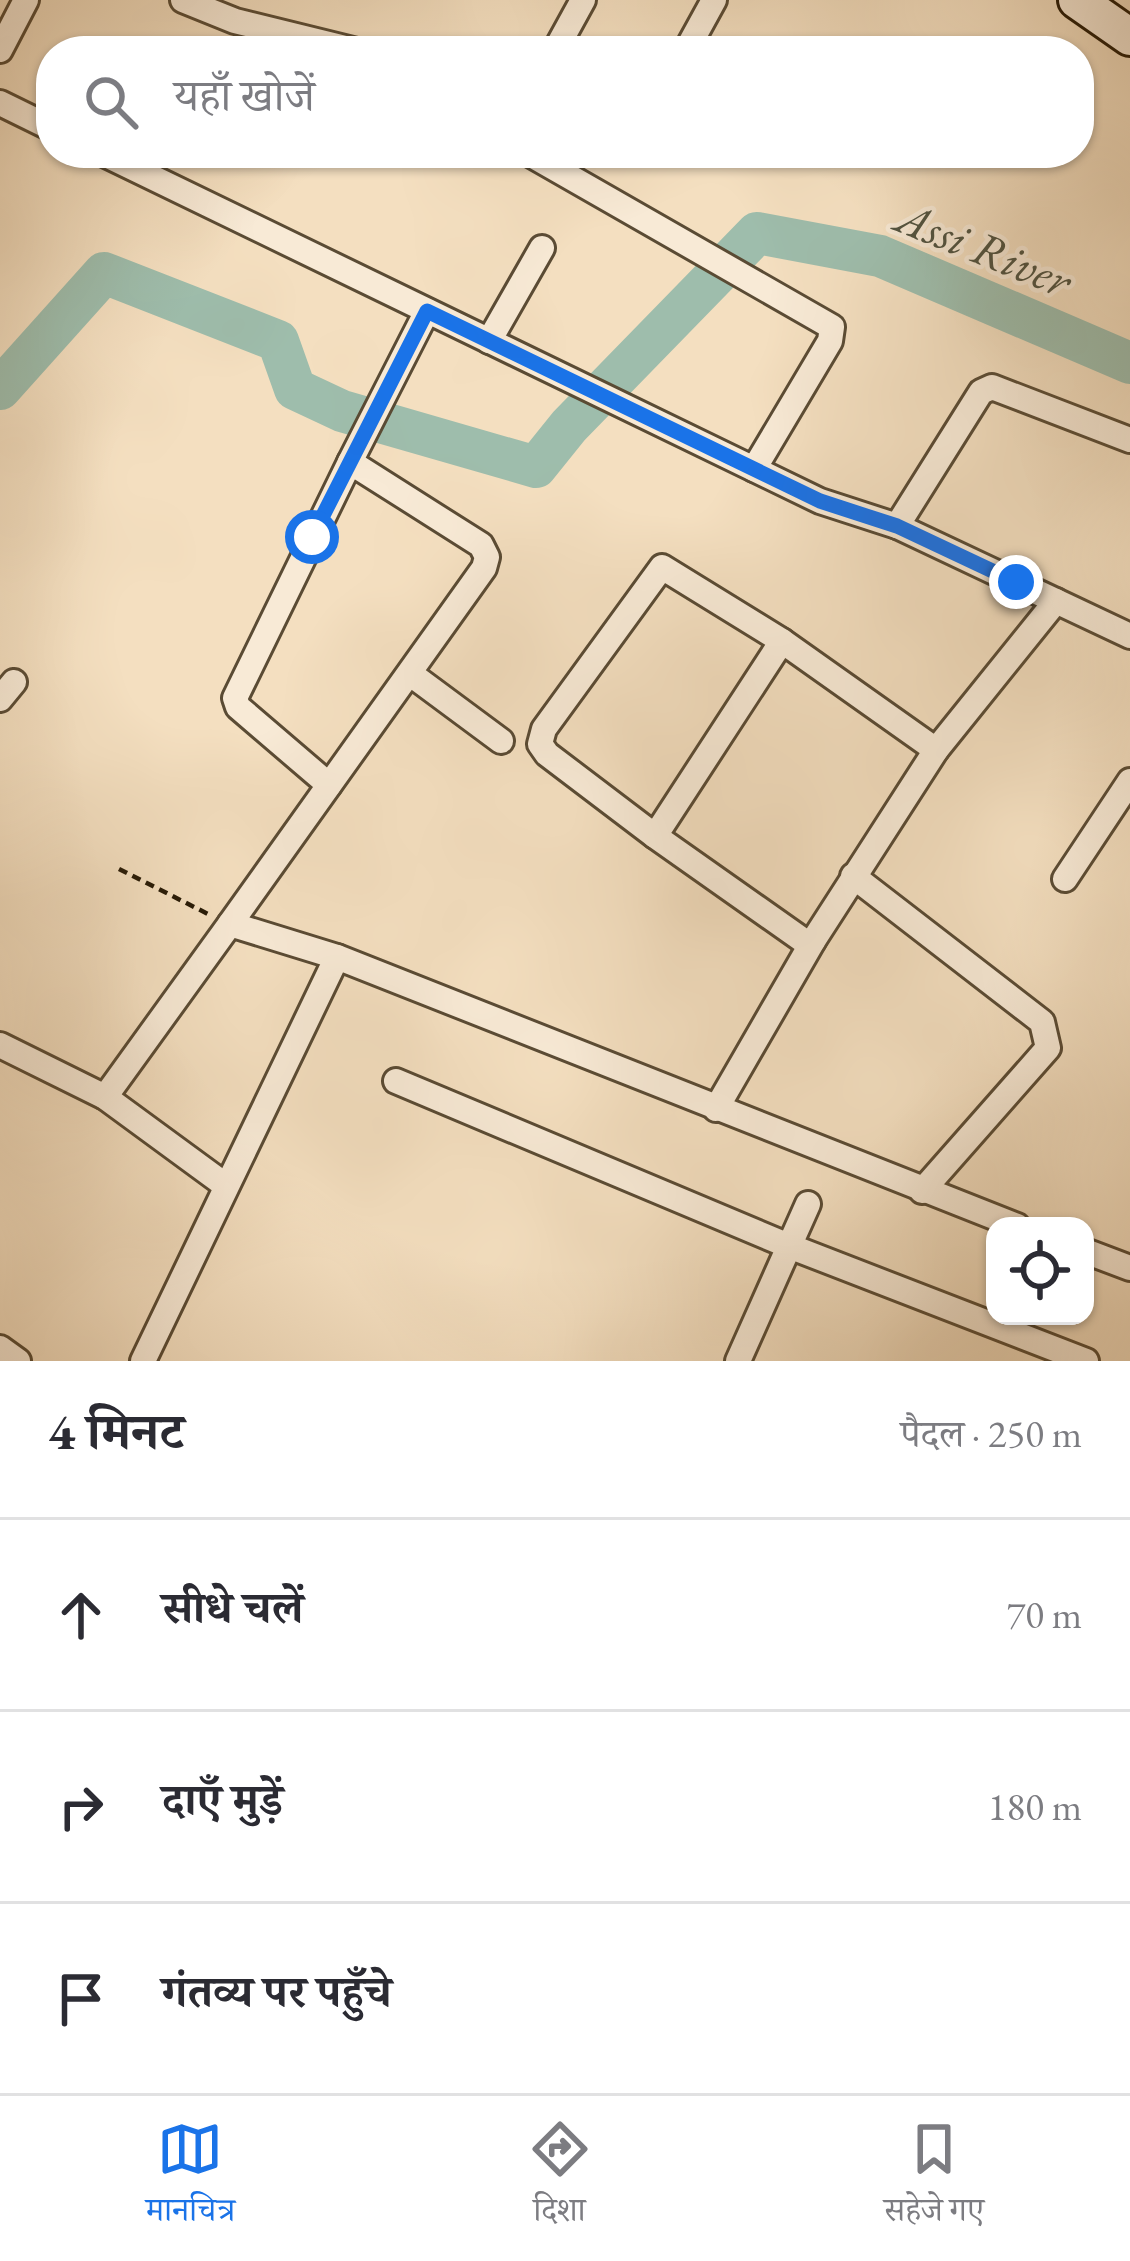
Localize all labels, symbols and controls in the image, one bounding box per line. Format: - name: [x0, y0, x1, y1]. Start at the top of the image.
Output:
- search box: [36, 36, 1094, 168]
- text: यहाँ खोजें: [174, 66, 315, 124]
- icon: search: [78, 69, 144, 135]
- water label: Assi River: [885, 184, 1083, 312]
- route start: [285, 510, 339, 564]
- route end: [989, 555, 1043, 609]
- map controls: [986, 1217, 1094, 1325]
- button: locate: [986, 1217, 1094, 1325]
- text: 4 मिनट: [48, 1398, 184, 1464]
- text: पैदल · 250 m: [901, 1408, 1082, 1459]
- text: सीधे चलें: [162, 1578, 303, 1636]
- icon: ahead: [48, 1582, 114, 1648]
- text: 70 m: [1006, 1589, 1082, 1640]
- text: दाएँ मुड़ें: [162, 1770, 283, 1828]
- icon: right: [48, 1774, 114, 1840]
- text: 180 m: [988, 1781, 1082, 1832]
- text: गंतव्य पर पहुँचे: [162, 1962, 391, 2020]
- icon: arrive: [48, 1966, 114, 2032]
- tab: मानचित्र: [146, 2116, 235, 2242]
- tab: दिशा: [527, 2116, 593, 2242]
- tab: सहेजे गए: [884, 2116, 984, 2242]

